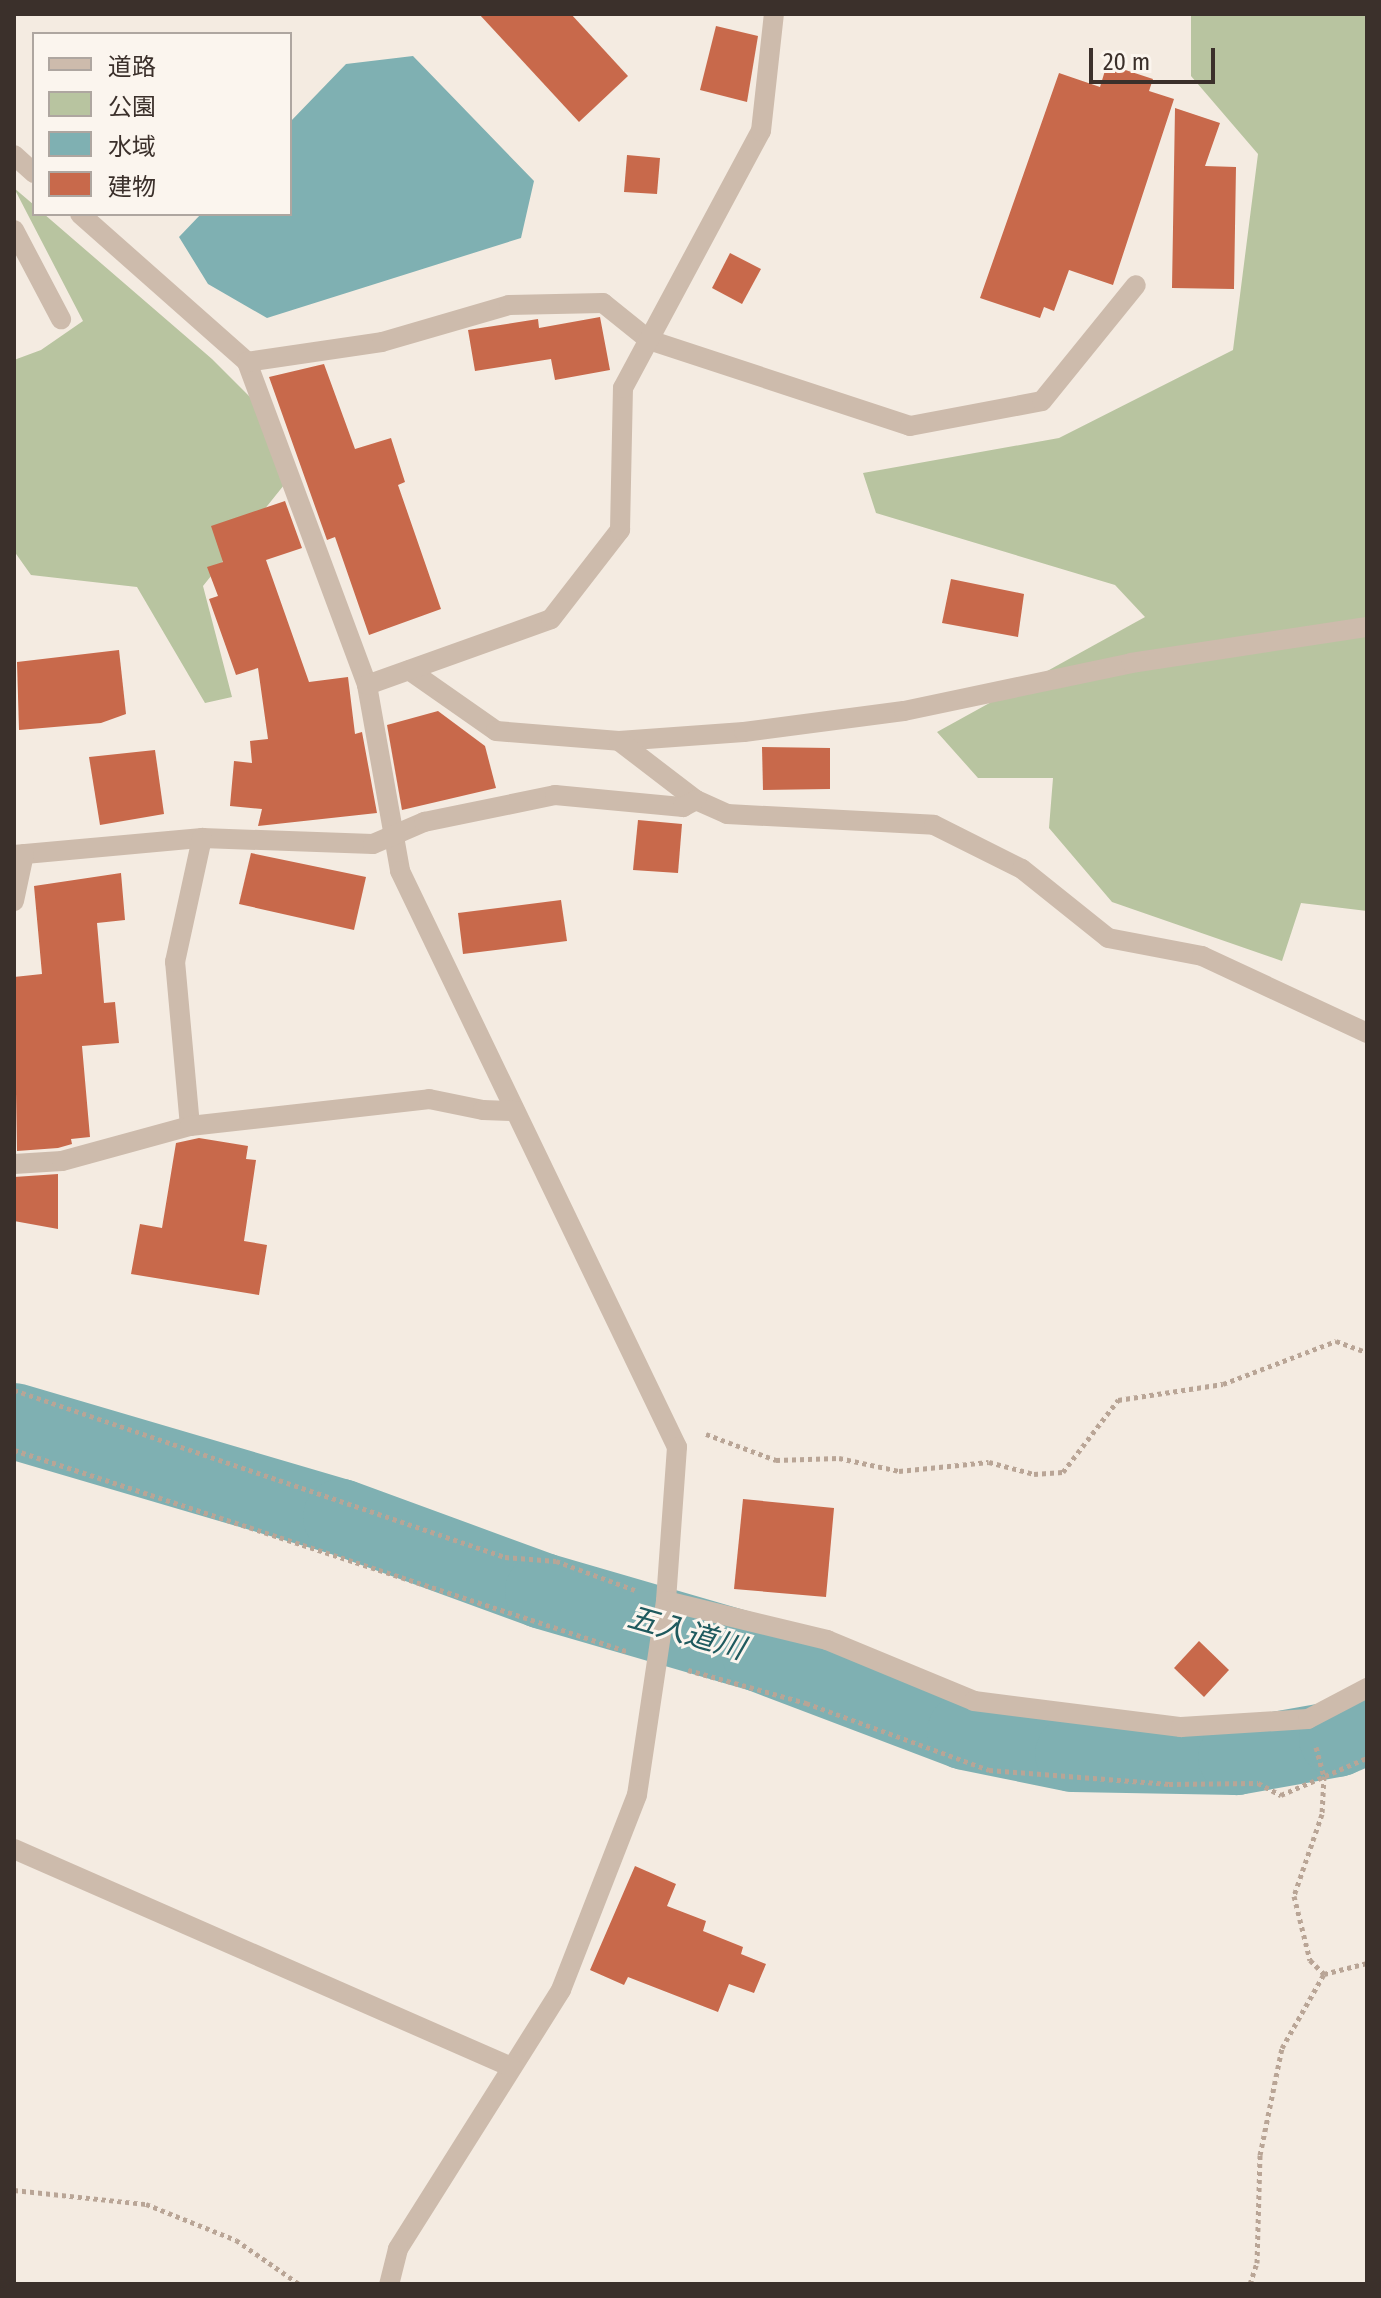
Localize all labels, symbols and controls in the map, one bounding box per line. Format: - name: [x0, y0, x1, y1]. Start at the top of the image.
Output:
- legend: [32, 32, 292, 216]
- scale bar: [1093, 32, 1219, 82]
- text: 20 m: [1103, 48, 1150, 76]
- text: 道路: [108, 53, 156, 81]
- text: 公園: [108, 93, 156, 121]
- text: 水域: [108, 133, 156, 161]
- text: 建物: [108, 173, 156, 201]
- water label: 五入道川: [623, 1599, 749, 1667]

